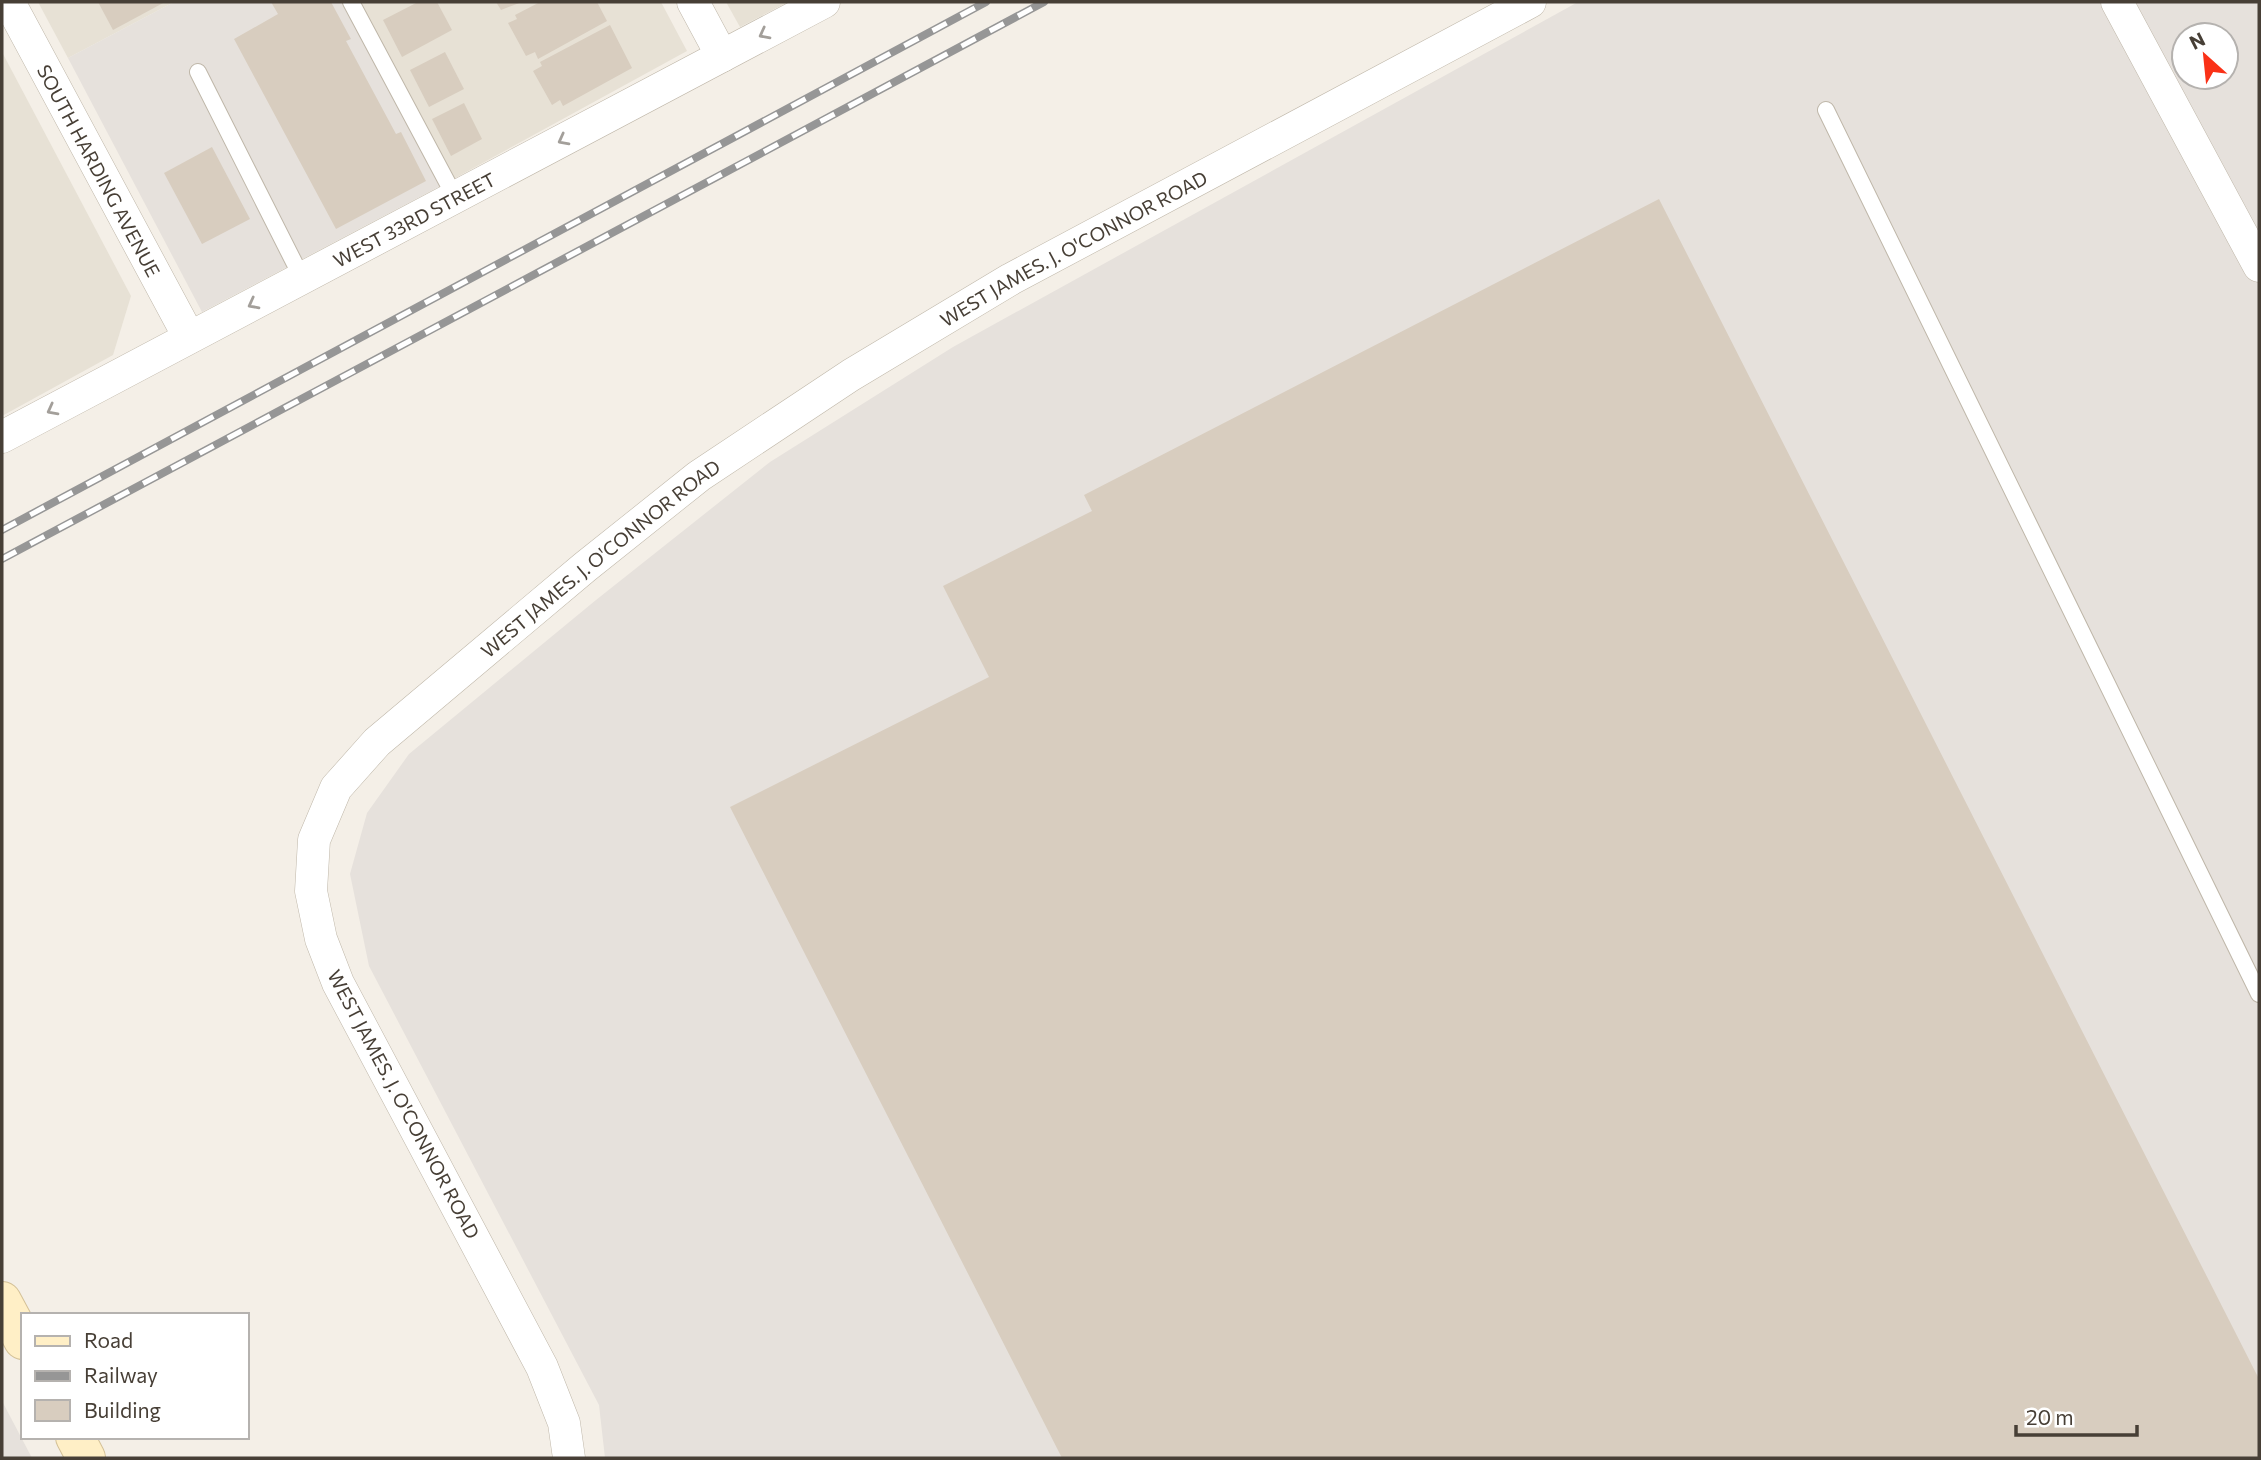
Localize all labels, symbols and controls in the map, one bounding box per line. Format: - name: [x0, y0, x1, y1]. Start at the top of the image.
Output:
- north arrow: [2170, 21, 2240, 91]
- one-way arrow: [759, 25, 771, 39]
- text: N: [2185, 27, 2209, 54]
- street label: SOUTH HARDING AVENUE: [33, 60, 166, 280]
- one-way arrow: [557, 132, 570, 145]
- street label: WEST JAMES. J. O'CONNOR ROAD: [935, 165, 1211, 331]
- street label: WEST 33RD STREET: [329, 167, 499, 271]
- one-way arrow: [248, 295, 260, 309]
- one-way arrow: [47, 402, 59, 415]
- street label: WEST JAMES. J. O'CONNOR ROAD: [476, 454, 724, 662]
- street label: WEST JAMES. J. O'CONNOR ROAD: [323, 966, 485, 1242]
- legend: [21, 1313, 248, 1439]
- text: Road: [84, 1327, 133, 1352]
- text: Railway: [84, 1362, 158, 1387]
- scale bar: [2016, 1394, 2137, 1438]
- text: Building: [84, 1397, 161, 1422]
- text: 20 m: [2026, 1404, 2074, 1429]

